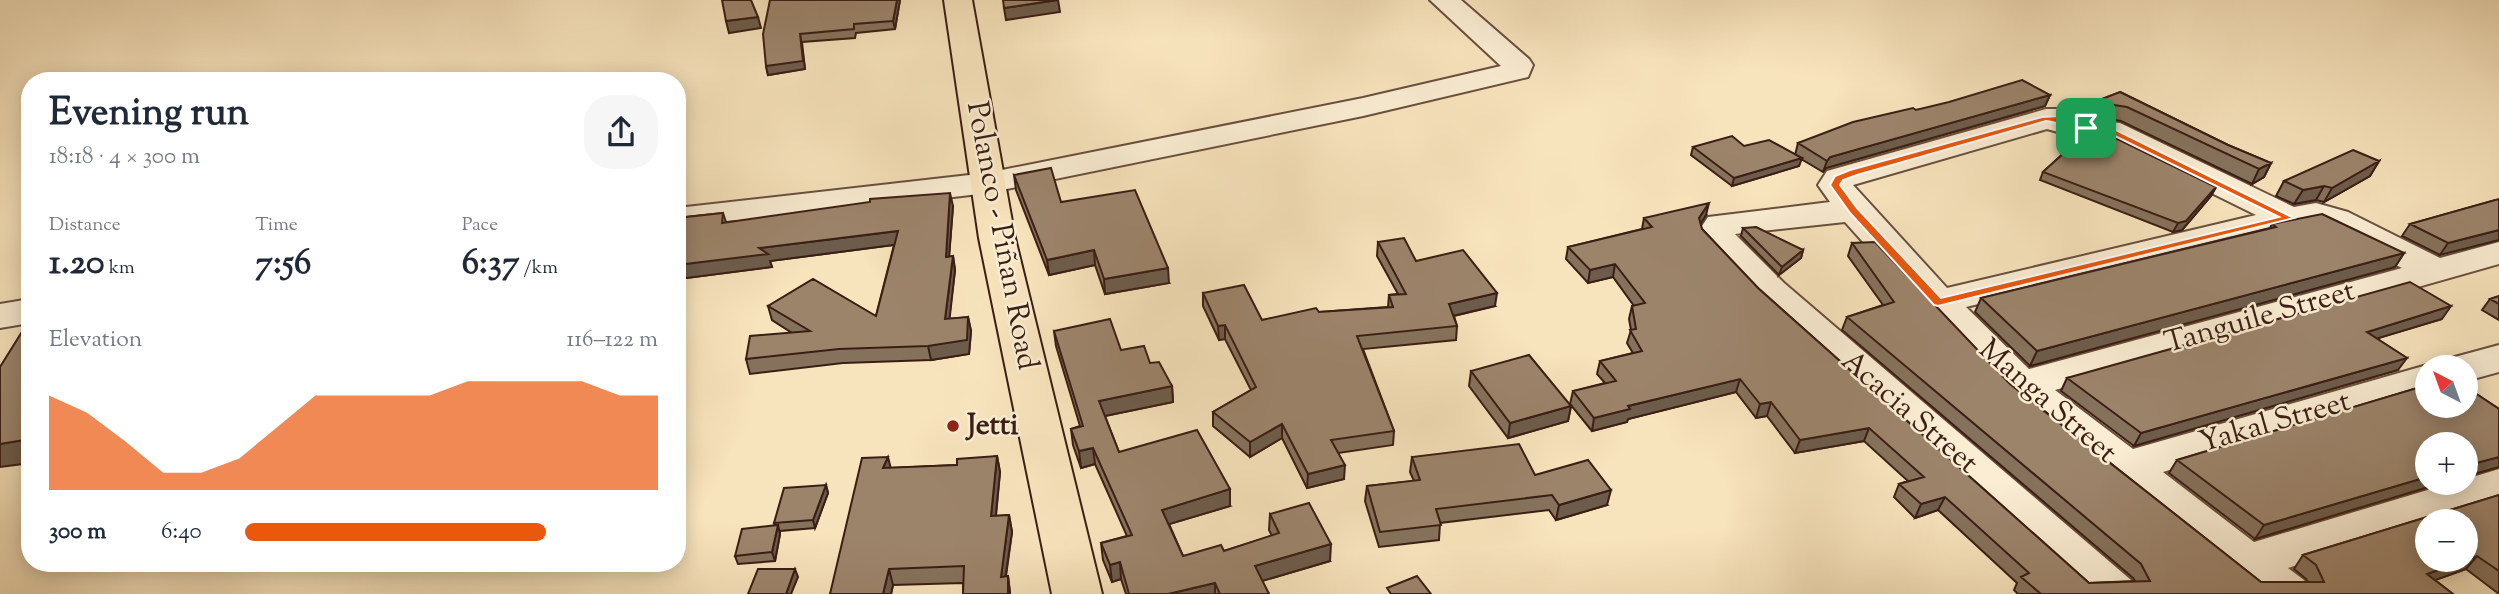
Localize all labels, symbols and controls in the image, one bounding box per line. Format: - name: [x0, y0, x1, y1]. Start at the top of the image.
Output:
- text: Evening run: [49, 88, 249, 142]
- button: share: [584, 95, 658, 169]
- street label: Polanco - Piñan Road: [954, 98, 1048, 374]
- pin: [2056, 98, 2116, 158]
- icon: arrive: [2067, 109, 2105, 147]
- text: 18:18 · 4 × 300 m: [49, 141, 200, 174]
- text: Distance: [49, 212, 121, 239]
- text: Time: [255, 212, 298, 239]
- text: Pace: [462, 212, 498, 239]
- text: 1.20: [49, 239, 105, 290]
- text: 7:56: [255, 239, 311, 290]
- text: 6:37: [462, 239, 519, 290]
- text: km: [105, 255, 135, 282]
- text: /km: [519, 255, 558, 282]
- street label: Tanguile Street: [2160, 270, 2360, 366]
- text: Elevation: [49, 324, 142, 357]
- text: 116–122 m: [566, 324, 658, 357]
- street label: Manga Street: [1968, 330, 2126, 474]
- street label: Acacia Street: [1831, 341, 1987, 485]
- north arrow: [2415, 355, 2478, 418]
- map controls: [2415, 355, 2478, 572]
- street label: Yakal Street: [2194, 381, 2356, 465]
- place label: Jetti: [965, 405, 1019, 448]
- marker: Jetti: [945, 418, 961, 434]
- button: +: [2415, 432, 2478, 495]
- button: −: [2415, 509, 2478, 572]
- text: 300 m: [49, 516, 106, 549]
- text: 6:40: [161, 516, 202, 549]

